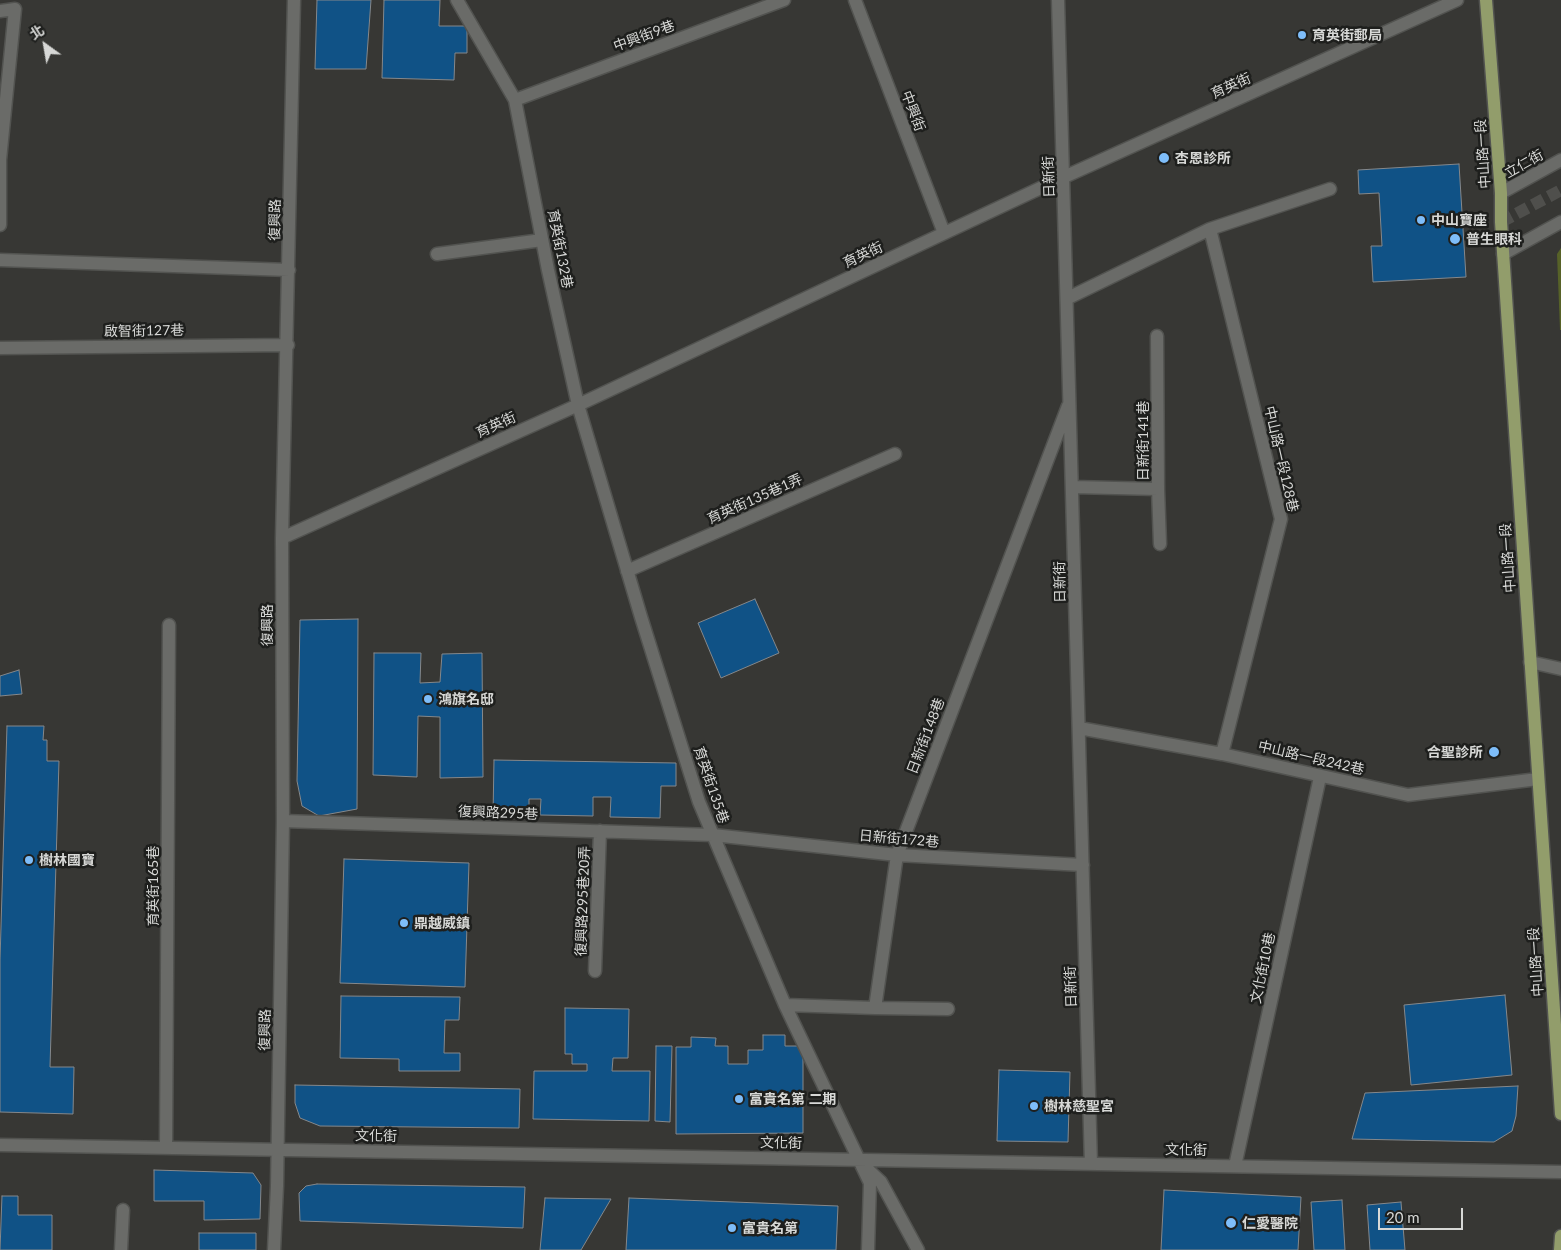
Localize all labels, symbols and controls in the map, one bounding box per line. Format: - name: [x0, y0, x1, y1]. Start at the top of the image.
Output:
- street label: 中興街9巷: [611, 17, 677, 55]
- north arrow: [20, 20, 70, 70]
- text: 北: [26, 21, 47, 43]
- place label: 育英街郵局: [1312, 27, 1382, 43]
- marker: 育英街郵局: [1296, 29, 1308, 41]
- street label: 育英街: [1208, 70, 1254, 102]
- street label: 中興街: [898, 88, 928, 134]
- street label: 中山路一段: [1472, 118, 1494, 190]
- street label: 立仁街: [1502, 146, 1546, 182]
- place label: 杏恩診所: [1175, 150, 1231, 166]
- marker: 杏恩診所: [1157, 151, 1171, 165]
- street label: 日新街: [1040, 156, 1058, 198]
- street label: 復興路: [266, 199, 284, 241]
- street label: 育英街132巷: [544, 208, 576, 290]
- place label: 中山寶座: [1431, 212, 1487, 228]
- marker: 中山寶座: [1415, 214, 1427, 226]
- place label: 普生眼科: [1466, 231, 1522, 247]
- marker: 普生眼科: [1448, 232, 1462, 246]
- street label: 育英街: [840, 239, 886, 271]
- street label: 啟智街127巷: [104, 322, 184, 340]
- street label: 日新街141巷: [1135, 401, 1151, 481]
- street label: 中山路一段128巷: [1261, 404, 1301, 514]
- street label: 育英街: [473, 409, 519, 441]
- street label: 育英街135巷1弄: [705, 470, 805, 528]
- street label: 中山路一段: [1497, 522, 1519, 594]
- street label: 日新街: [1051, 561, 1069, 603]
- street label: 復興路: [259, 604, 275, 646]
- place label: 鴻旗名邸: [438, 691, 494, 707]
- marker: 鴻旗名邸: [422, 693, 434, 705]
- street label: 日新街148巷: [904, 695, 948, 777]
- street label: 中山路一段242巷: [1256, 738, 1366, 778]
- street label: 育英街135巷: [690, 744, 732, 826]
- place label: 合聖診所: [1427, 744, 1483, 760]
- marker: 合聖診所: [1487, 745, 1501, 759]
- street label: 復興路295巷: [458, 803, 538, 823]
- street label: 日新街172巷: [858, 827, 940, 851]
- street label: 復興路295巷20弄: [573, 845, 593, 957]
- street label: 育英街165巷: [145, 846, 161, 926]
- place label: 樹林國寶: [39, 852, 95, 868]
- marker: 樹林國寶: [23, 854, 35, 866]
- place label: 鼎越威鎮: [414, 915, 470, 931]
- marker: 鼎越威鎮: [398, 917, 410, 929]
- street label: 中山路一段: [1525, 926, 1547, 998]
- street label: 文化街10巷: [1247, 931, 1279, 1005]
- street label: 日新街: [1062, 966, 1080, 1008]
- street label: 復興路: [256, 1009, 274, 1051]
- place label: 富貴名第 二期: [749, 1091, 836, 1107]
- marker: 富貴名第 二期: [733, 1093, 745, 1105]
- place label: 樹林慈聖宮: [1044, 1098, 1114, 1114]
- marker: 樹林慈聖宮: [1028, 1100, 1040, 1112]
- street label: 文化街: [355, 1127, 397, 1145]
- street label: 文化街: [760, 1134, 802, 1152]
- street label: 文化街: [1165, 1141, 1207, 1159]
- scale bar: [1381, 1198, 1466, 1230]
- text: 20 m: [1386, 1208, 1420, 1226]
- place label: 仁愛醫院: [1242, 1215, 1298, 1231]
- marker: 仁愛醫院: [1224, 1216, 1238, 1230]
- place label: 富貴名第: [742, 1220, 798, 1236]
- marker: 富貴名第: [726, 1222, 738, 1234]

